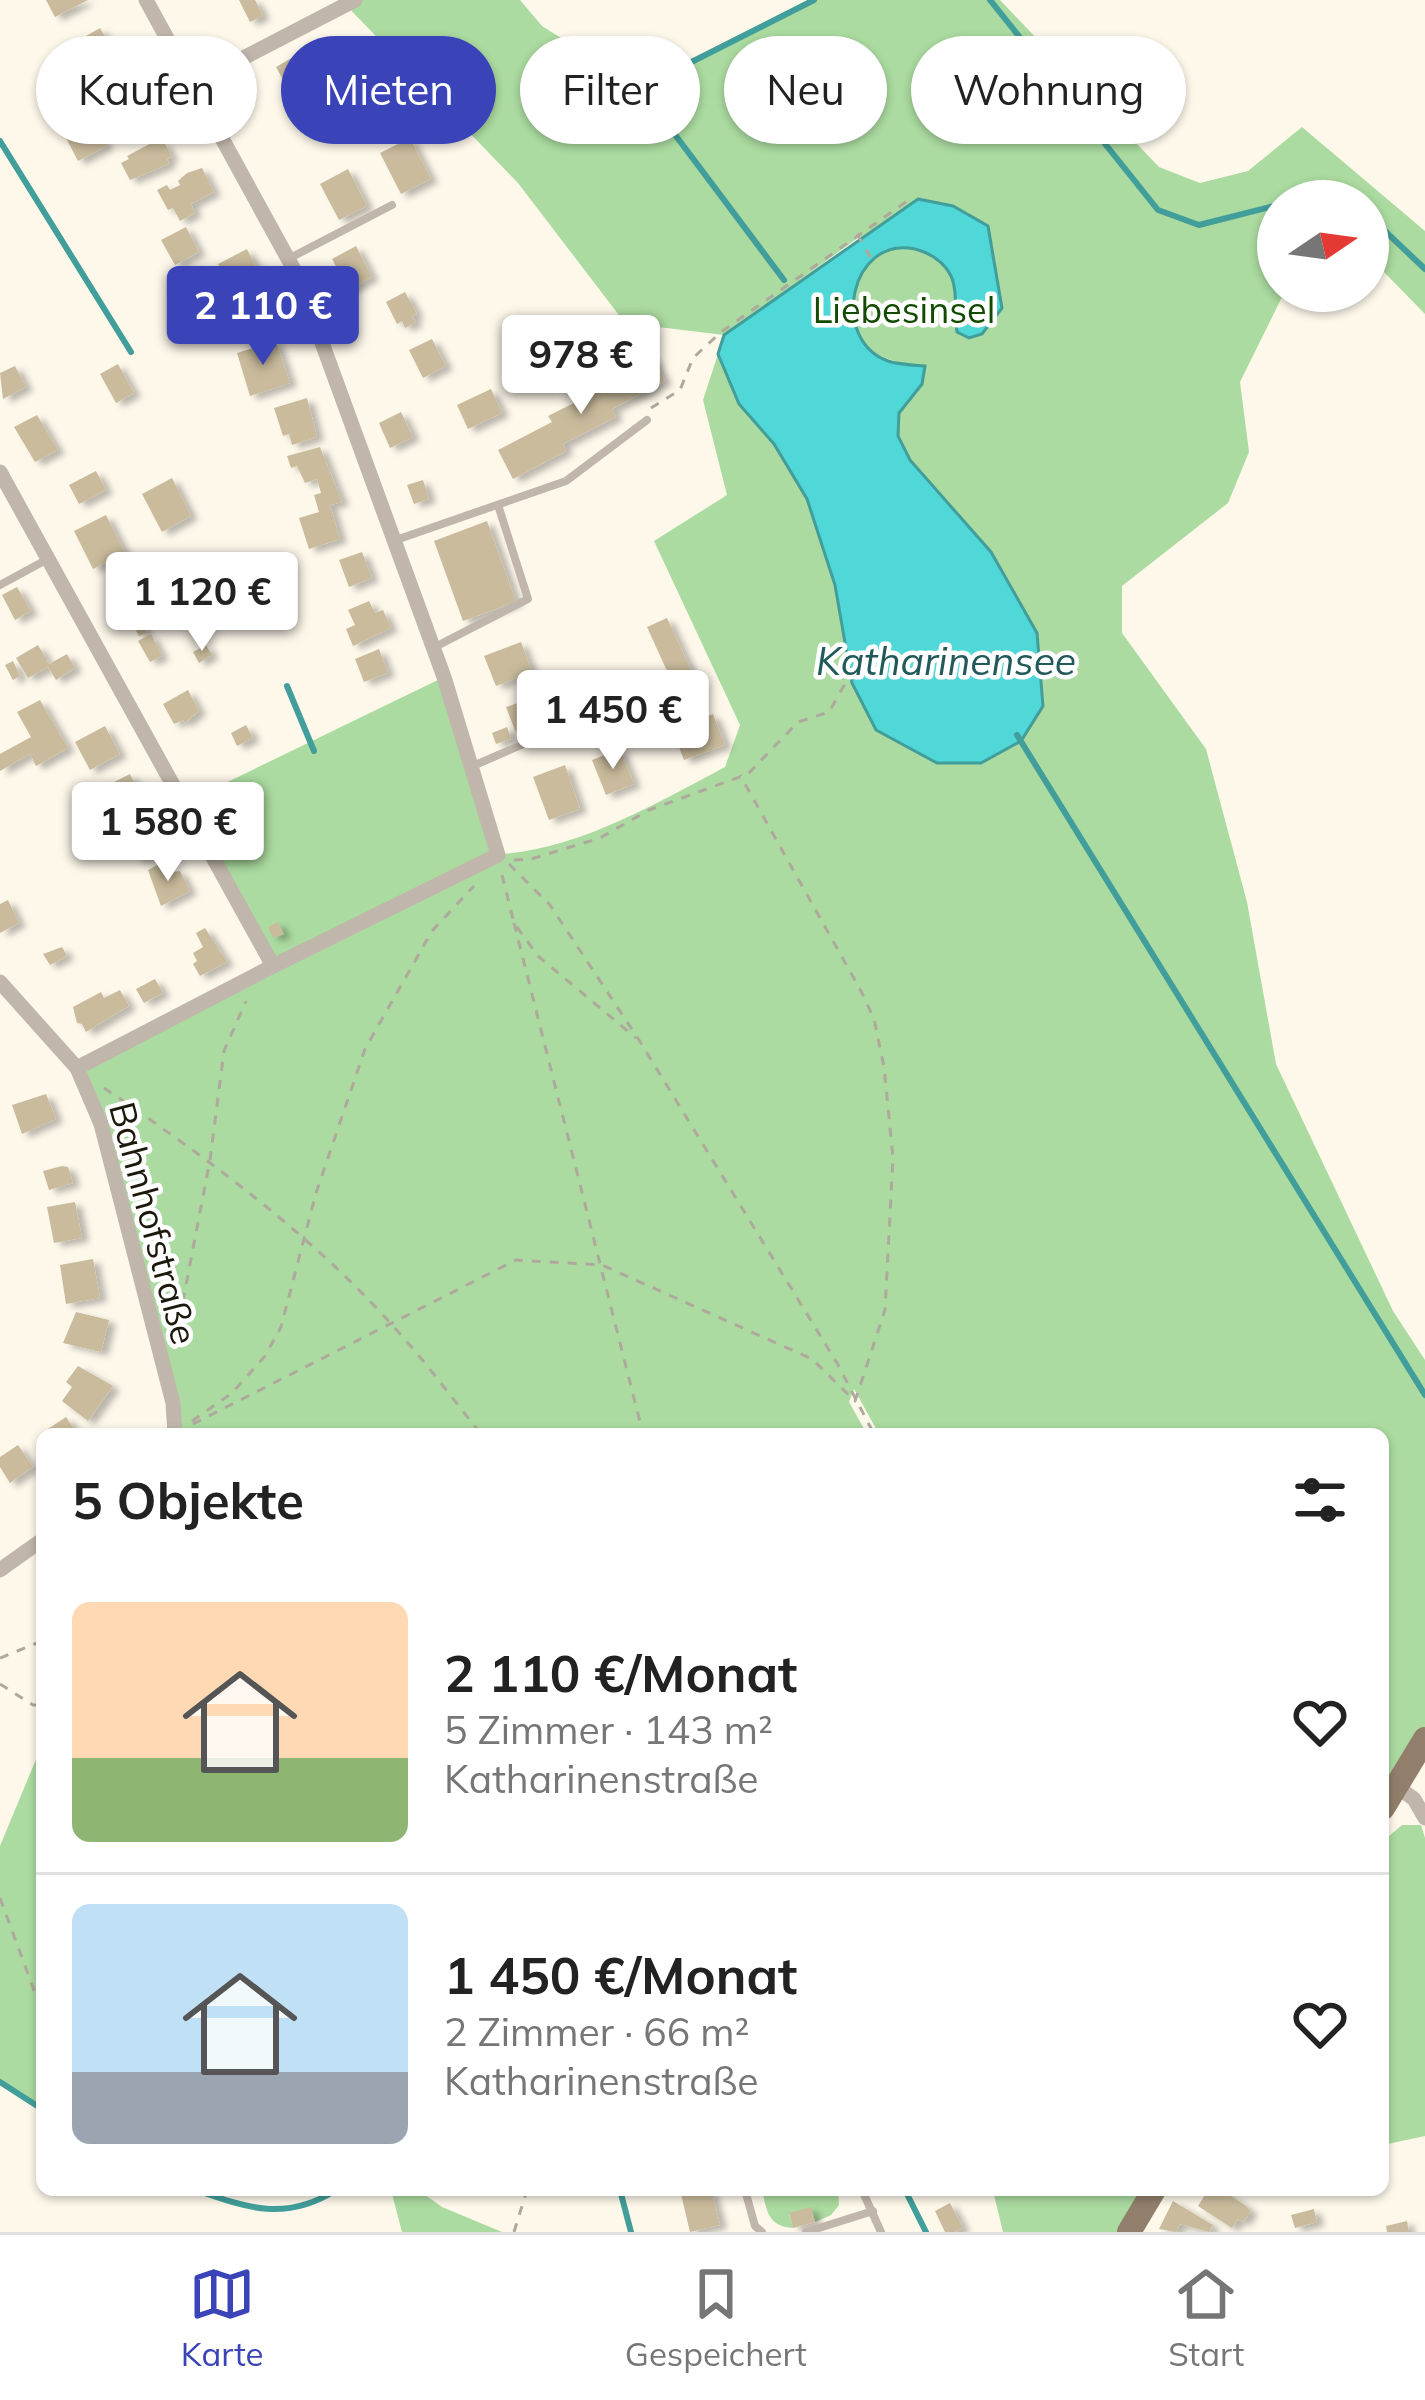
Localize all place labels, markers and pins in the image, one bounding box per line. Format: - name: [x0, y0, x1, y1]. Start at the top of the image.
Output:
- pin: 2 110 €: [152, 266, 374, 368]
- pin: 978 €: [497, 315, 665, 417]
- pin: 1 120 €: [91, 552, 313, 654]
- pin: 1 450 €: [502, 670, 724, 772]
- pin: 1 580 €: [57, 782, 279, 884]

